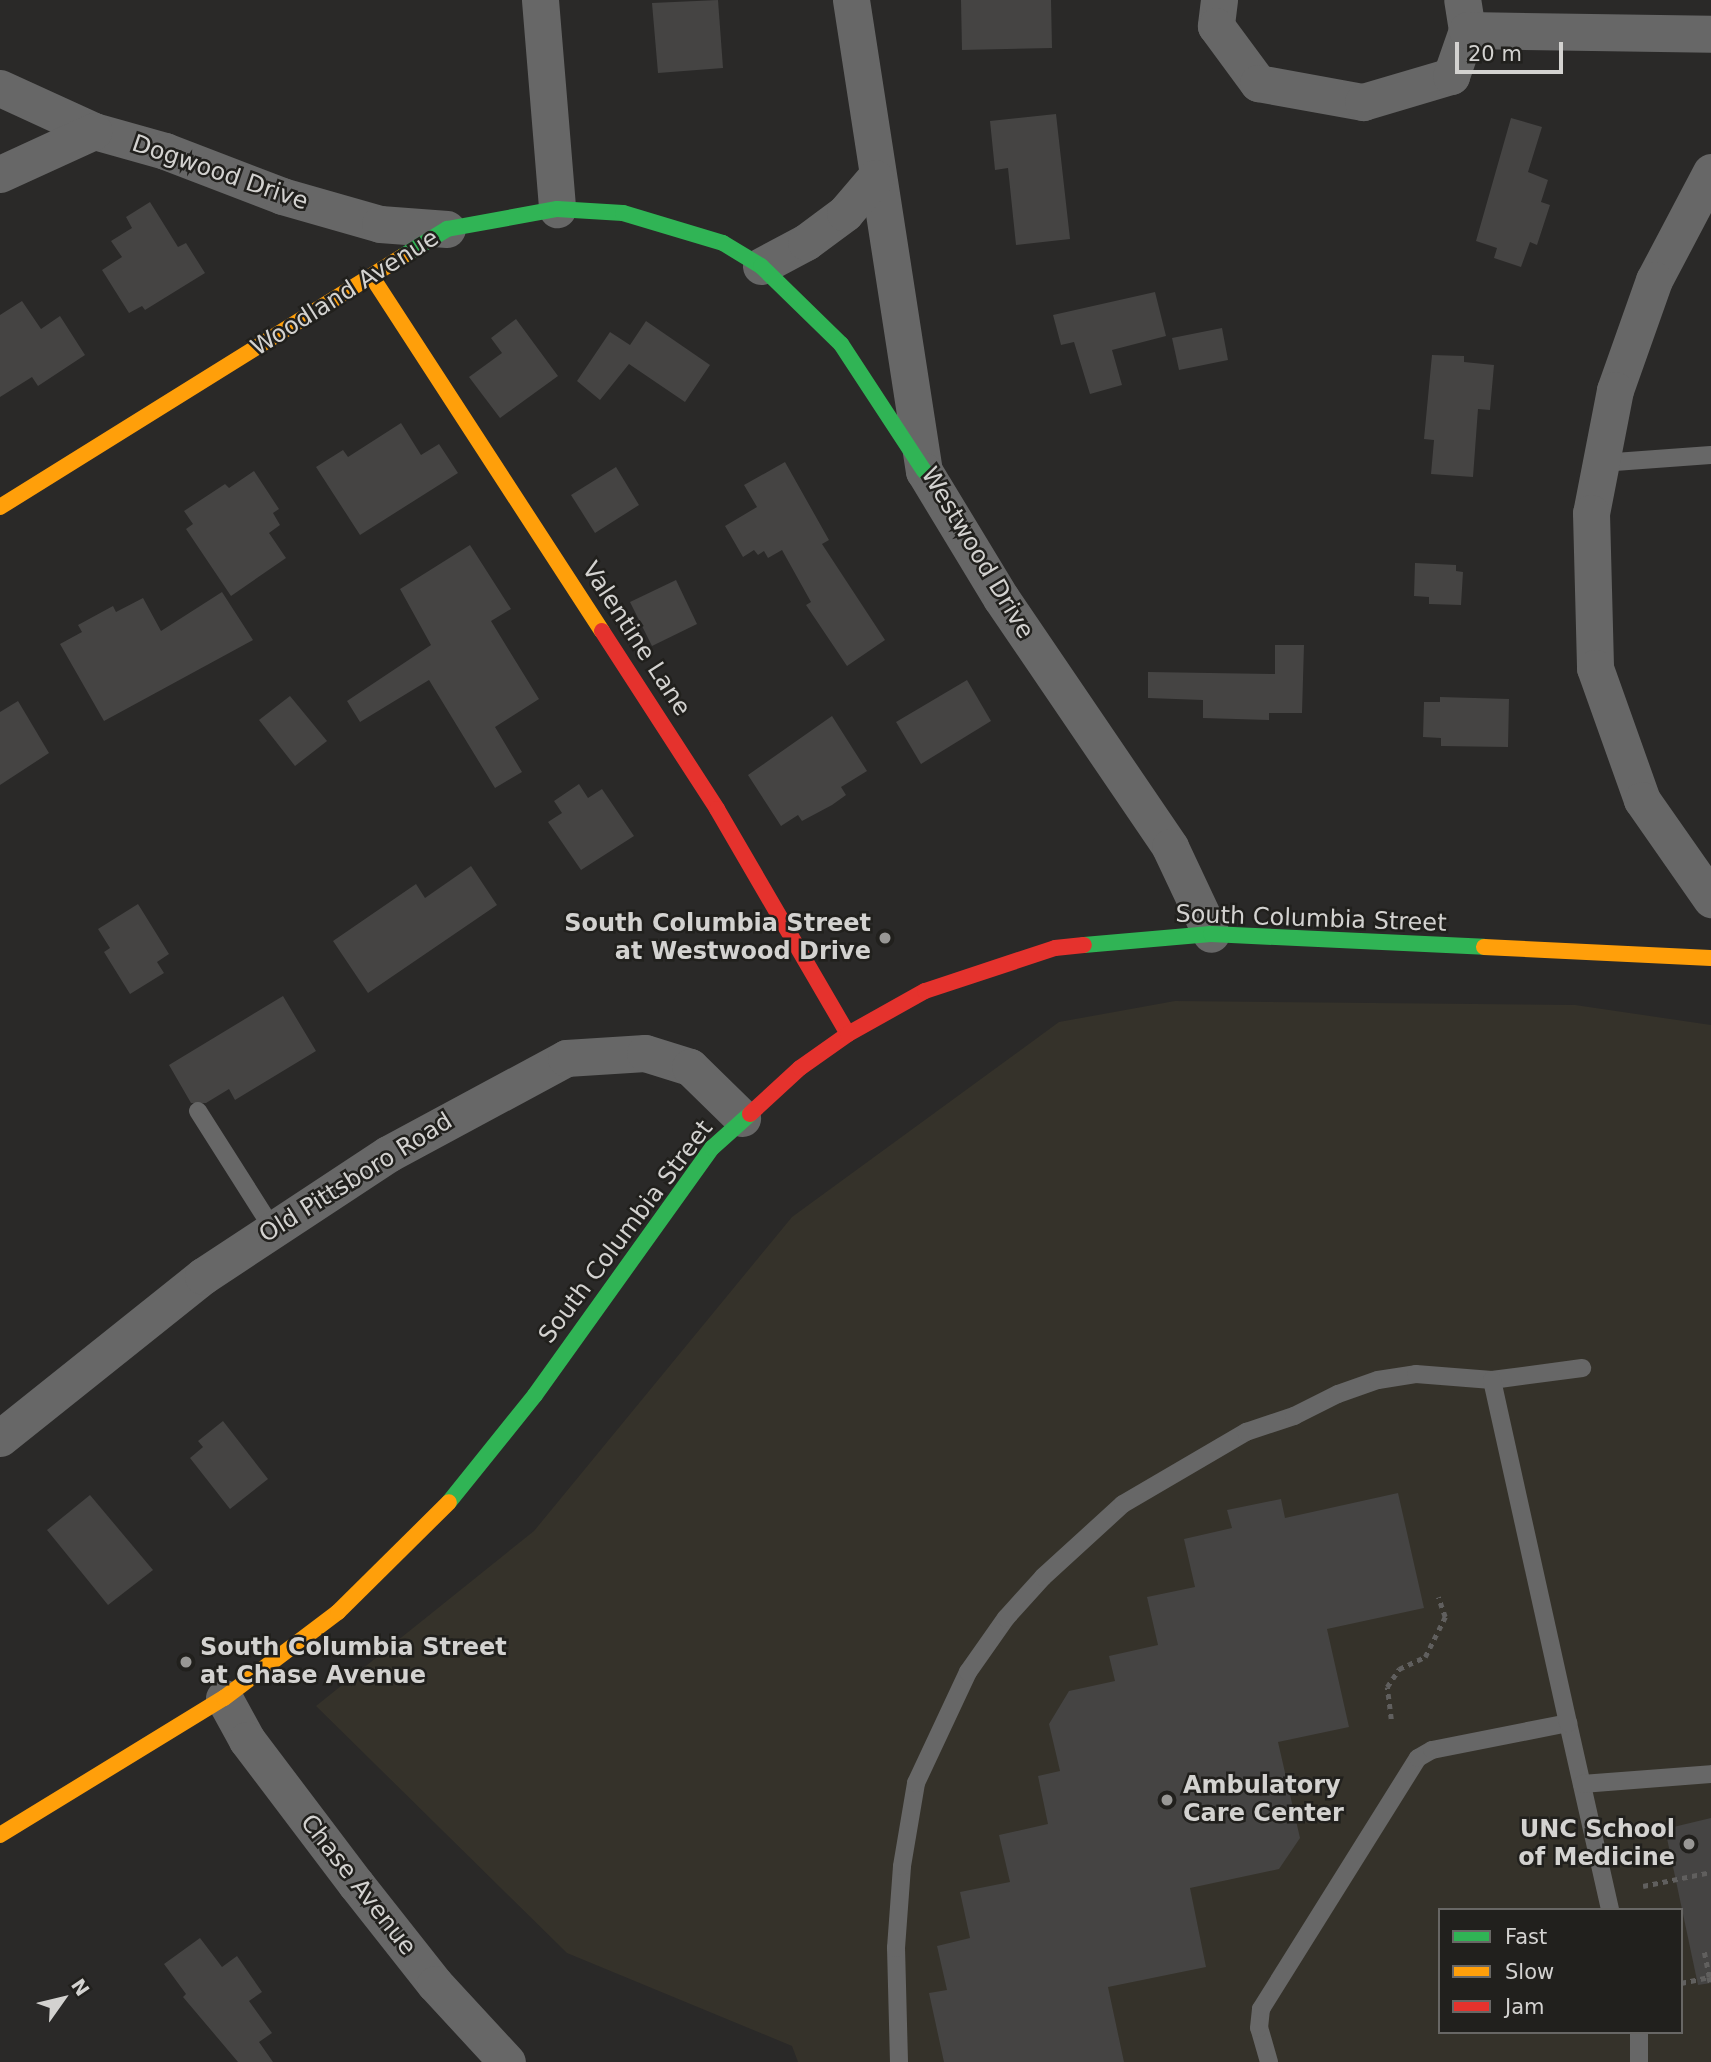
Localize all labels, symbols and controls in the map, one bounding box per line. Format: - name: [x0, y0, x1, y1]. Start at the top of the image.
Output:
- scale bar: [1459, 28, 1568, 72]
- text: 20 m: [1468, 42, 1522, 66]
- street label: Dogwood Drive: [128, 129, 312, 217]
- street label: Woodland Avenue: [246, 224, 444, 362]
- street label: Westwood Drive: [914, 462, 1040, 644]
- street label: Valentine Lane: [576, 557, 696, 721]
- street label: South Columbia Street: [1175, 900, 1447, 938]
- place label: South Columbia Street at Westwood Drive: [564, 910, 871, 966]
- marker: South Columbia Street at Westwood Drive: [877, 930, 893, 946]
- street label: Old Pittsboro Road: [254, 1107, 458, 1249]
- street label: South Columbia Street: [533, 1115, 719, 1349]
- place label: South Columbia Street at Chase Avenue: [200, 1634, 507, 1690]
- marker: South Columbia Street at Chase Avenue: [178, 1654, 194, 1670]
- place label: Ambulatory Care Center: [1183, 1772, 1344, 1828]
- marker: Ambulatory Care Center: [1157, 1790, 1177, 1810]
- street label: Chase Avenue: [294, 1809, 422, 1961]
- place label: UNC School of Medicine: [1518, 1816, 1675, 1872]
- marker: UNC School of Medicine: [1681, 1836, 1697, 1852]
- legend: [1438, 1908, 1683, 2034]
- text: Fast: [1505, 1925, 1547, 1949]
- text: Slow: [1505, 1960, 1554, 1984]
- north arrow: [28, 1964, 98, 2034]
- text: N: [67, 1975, 94, 2000]
- text: Jam: [1505, 1995, 1545, 2019]

